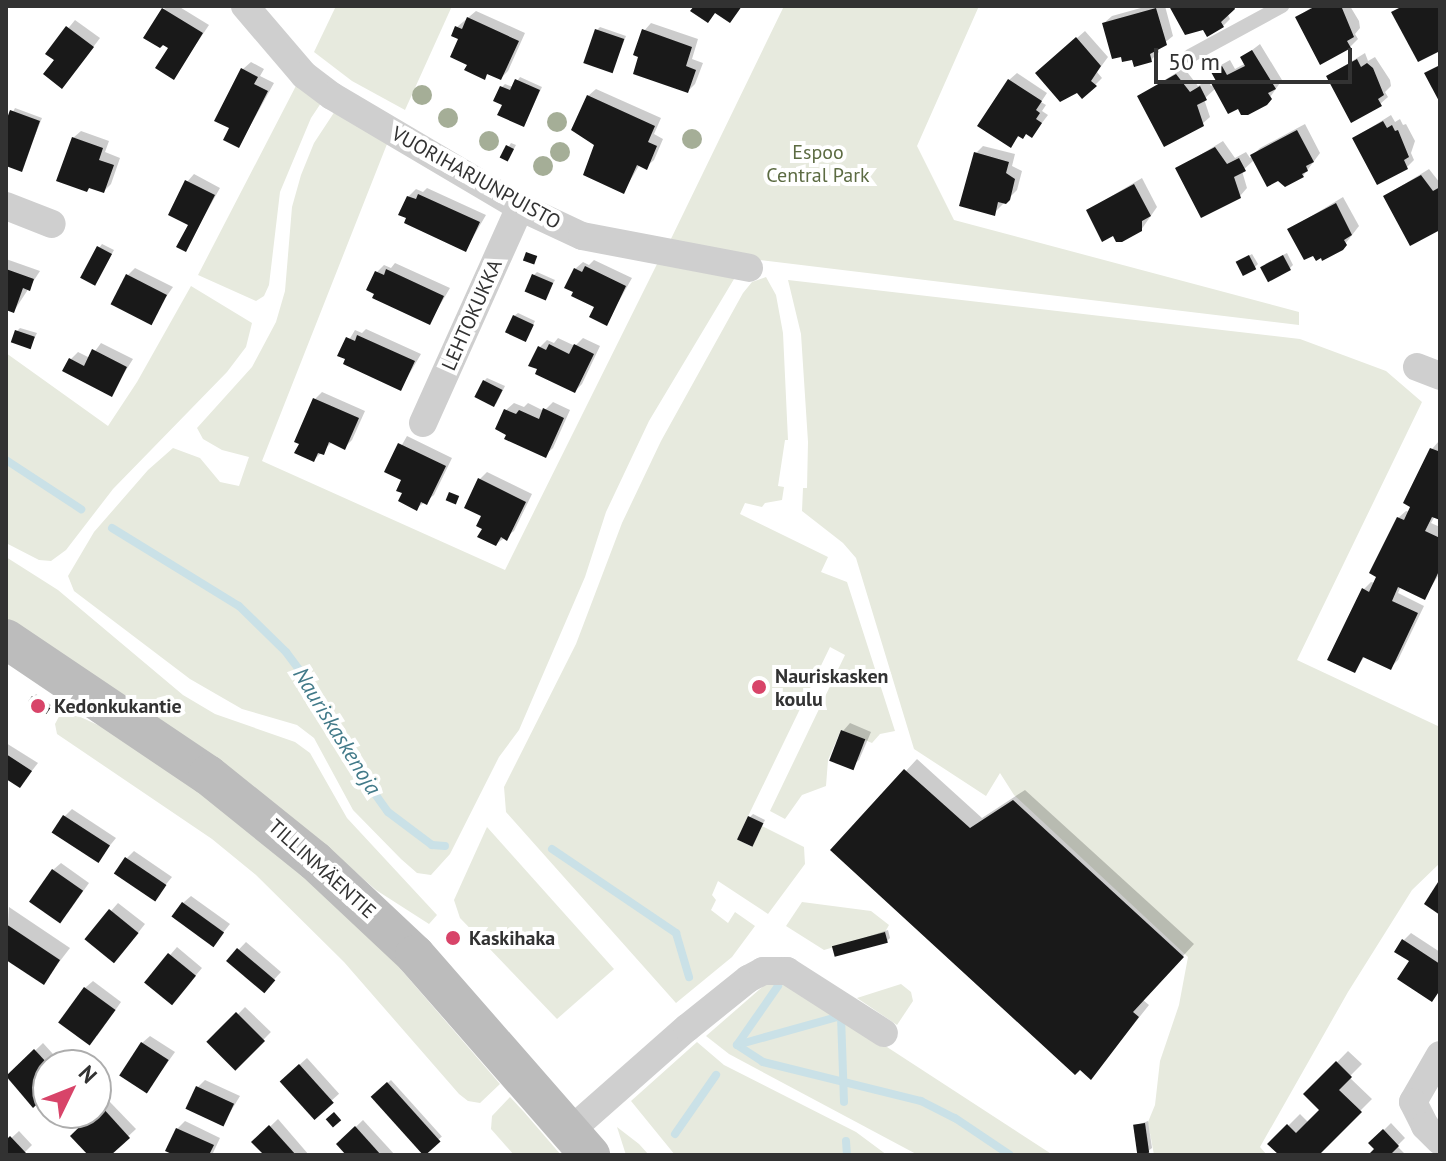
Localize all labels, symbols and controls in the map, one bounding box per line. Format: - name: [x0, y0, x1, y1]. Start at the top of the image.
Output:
- scale bar: [1158, 32, 1356, 82]
- text: 50 m: [1168, 46, 1220, 77]
- street label: VUORIHARJUNPUISTO: [387, 122, 565, 234]
- park label: Espoo Central Park: [766, 140, 870, 187]
- street label: LEHTOKUKKA: [437, 256, 507, 374]
- water label: Nauriskaskenoja: [287, 663, 387, 799]
- place label: Nauriskasken koulu: [775, 664, 888, 711]
- marker: Nauriskasken koulu: [750, 678, 768, 696]
- place label: Kedonkukantie: [54, 694, 182, 718]
- marker: Kedonkukantie: [29, 697, 47, 715]
- street label: TILLINMÄENTIE: [263, 815, 381, 923]
- place label: Kaskihaka: [469, 926, 555, 950]
- marker: Kaskihaka: [444, 929, 462, 947]
- north arrow: [32, 1049, 112, 1129]
- text: N: [73, 1059, 103, 1089]

